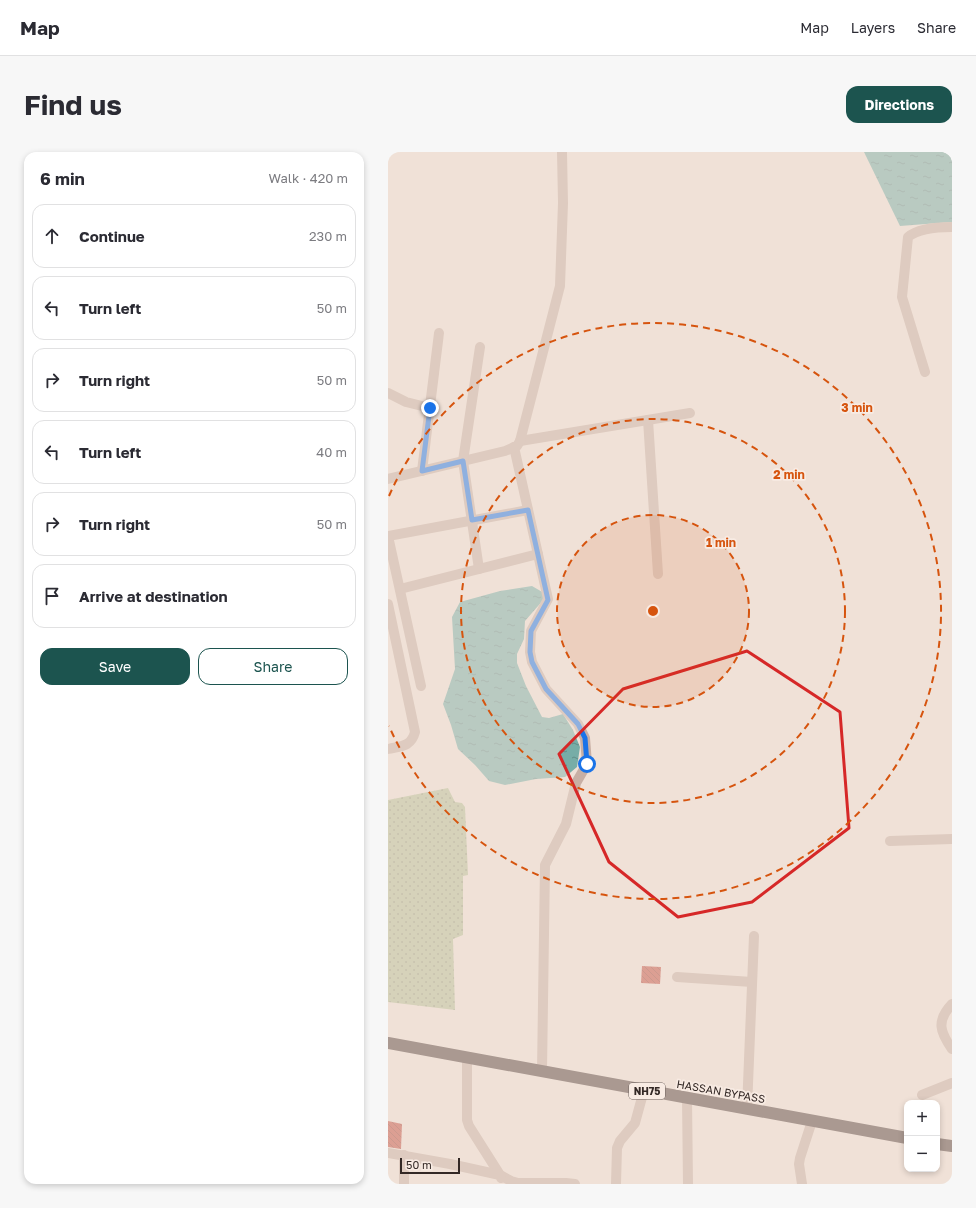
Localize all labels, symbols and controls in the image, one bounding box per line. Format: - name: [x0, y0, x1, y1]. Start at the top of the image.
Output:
- text: Map: [20, 16, 60, 39]
- text: Map: [800, 19, 829, 36]
- text: Layers: [851, 19, 895, 36]
- text: Share: [917, 19, 956, 36]
- button: Directions: [846, 86, 952, 123]
- text: Find us: [24, 88, 122, 121]
- text: 6 min: [40, 168, 85, 189]
- text: Walk · 420 m: [269, 170, 348, 186]
- icon: ahead: [41, 225, 63, 247]
- text: Continue: [79, 227, 145, 245]
- text: 230 m: [309, 228, 347, 244]
- icon: left: [41, 297, 63, 319]
- text: Turn left: [79, 299, 141, 317]
- text: 50 m: [317, 300, 347, 316]
- icon: right: [41, 369, 63, 391]
- text: Turn right: [79, 371, 150, 389]
- text: 50 m: [317, 372, 347, 388]
- route end: [421, 399, 439, 417]
- text: 3 min: [841, 400, 873, 415]
- icon: left: [41, 441, 63, 463]
- text: Turn left: [79, 443, 141, 461]
- text: 40 m: [316, 444, 347, 460]
- text: 2 min: [773, 467, 805, 482]
- icon: right: [41, 513, 63, 535]
- text: Turn right: [79, 515, 150, 533]
- text: 50 m: [317, 516, 347, 532]
- text: 1 min: [706, 535, 736, 550]
- icon: arrive: [41, 585, 63, 607]
- text: Arrive at destination: [79, 587, 228, 605]
- centre of rings: [646, 604, 660, 618]
- button: Save: [40, 648, 190, 685]
- button: Share: [198, 648, 348, 685]
- route start: [578, 755, 596, 773]
- street label: HASSAN BYPASS: [676, 1077, 766, 1105]
- road number: NH75: [629, 1083, 665, 1099]
- map controls: [904, 1100, 940, 1172]
- button: +: [904, 1100, 940, 1136]
- button: −: [904, 1136, 940, 1172]
- scale bar: [400, 1156, 460, 1175]
- text: 50 m: [406, 1158, 432, 1171]

